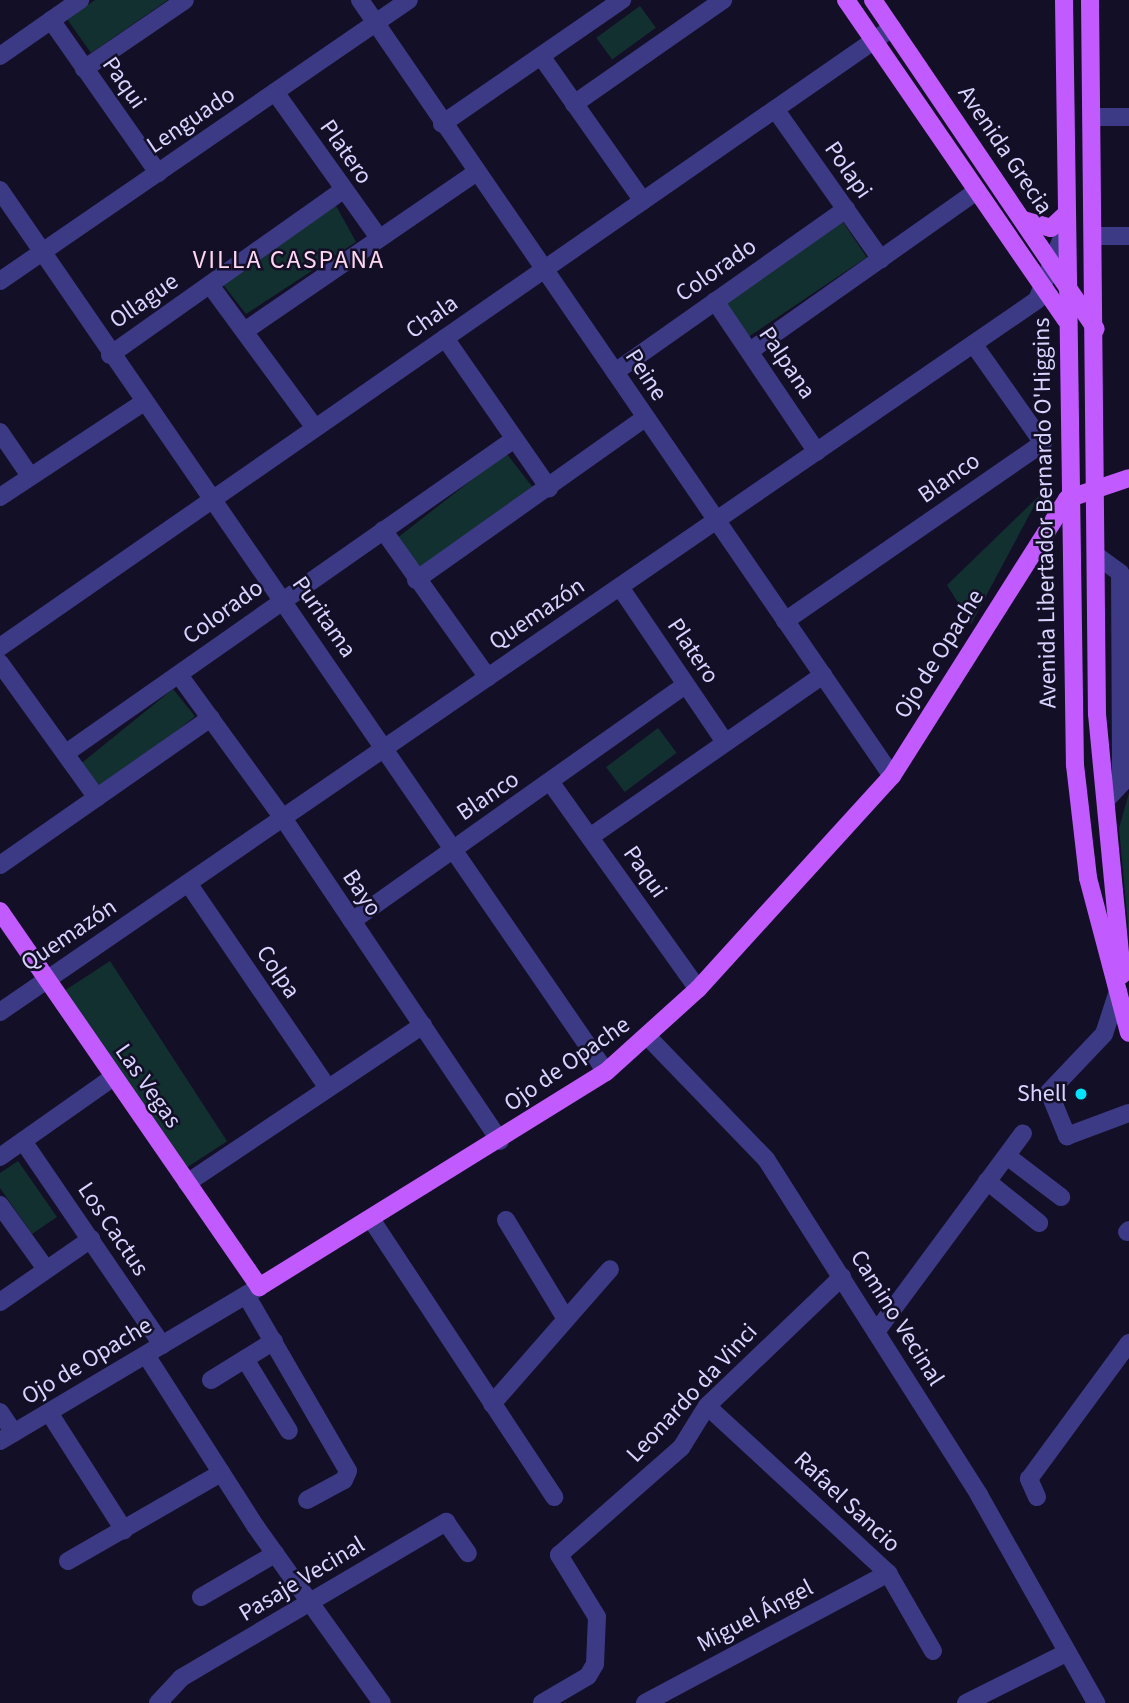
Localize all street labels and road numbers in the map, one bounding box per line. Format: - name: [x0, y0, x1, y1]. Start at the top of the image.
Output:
- street label: Paqui: [96, 51, 152, 115]
- street label: Lenguado: [142, 80, 240, 160]
- street label: Avenida Grecia: [951, 80, 1059, 220]
- street label: Platero: [313, 114, 379, 190]
- street label: Polapi: [818, 136, 878, 204]
- street label: Colorado: [670, 232, 762, 308]
- street label: Ollague: [104, 267, 184, 335]
- street label: Chala: [400, 289, 464, 345]
- street label: Avenida Libertador Bernardo O'Higgins: [1027, 317, 1063, 709]
- street label: Palpana: [752, 321, 822, 405]
- street label: Peine: [619, 344, 673, 406]
- street label: Blanco: [913, 446, 985, 510]
- street label: Puritama: [286, 571, 362, 663]
- street label: Quemazón: [484, 572, 590, 656]
- street label: Colorado: [177, 573, 269, 651]
- street label: Ojo de Opache: [888, 584, 990, 724]
- street label: Platero: [661, 613, 725, 689]
- street label: Blanco: [451, 765, 525, 827]
- street label: Paqui: [617, 840, 673, 904]
- street label: Bayo: [336, 864, 388, 922]
- street label: Quemazón: [16, 893, 122, 977]
- street label: Colpa: [250, 940, 306, 1004]
- street label: Ojo de Opache: [499, 1010, 635, 1118]
- street label: Las Vegas: [109, 1038, 187, 1134]
- street label: Los Cactus: [71, 1177, 155, 1281]
- street label: Camino Vecinal: [844, 1245, 950, 1391]
- street label: Ojo de Opache: [17, 1311, 157, 1411]
- street label: Leonardo da Vinci: [620, 1318, 764, 1468]
- street label: Rafael Sancio: [788, 1445, 906, 1559]
- street label: Pasaje Vecinal: [234, 1530, 370, 1628]
- street label: Miguel Ángel: [692, 1573, 818, 1659]

